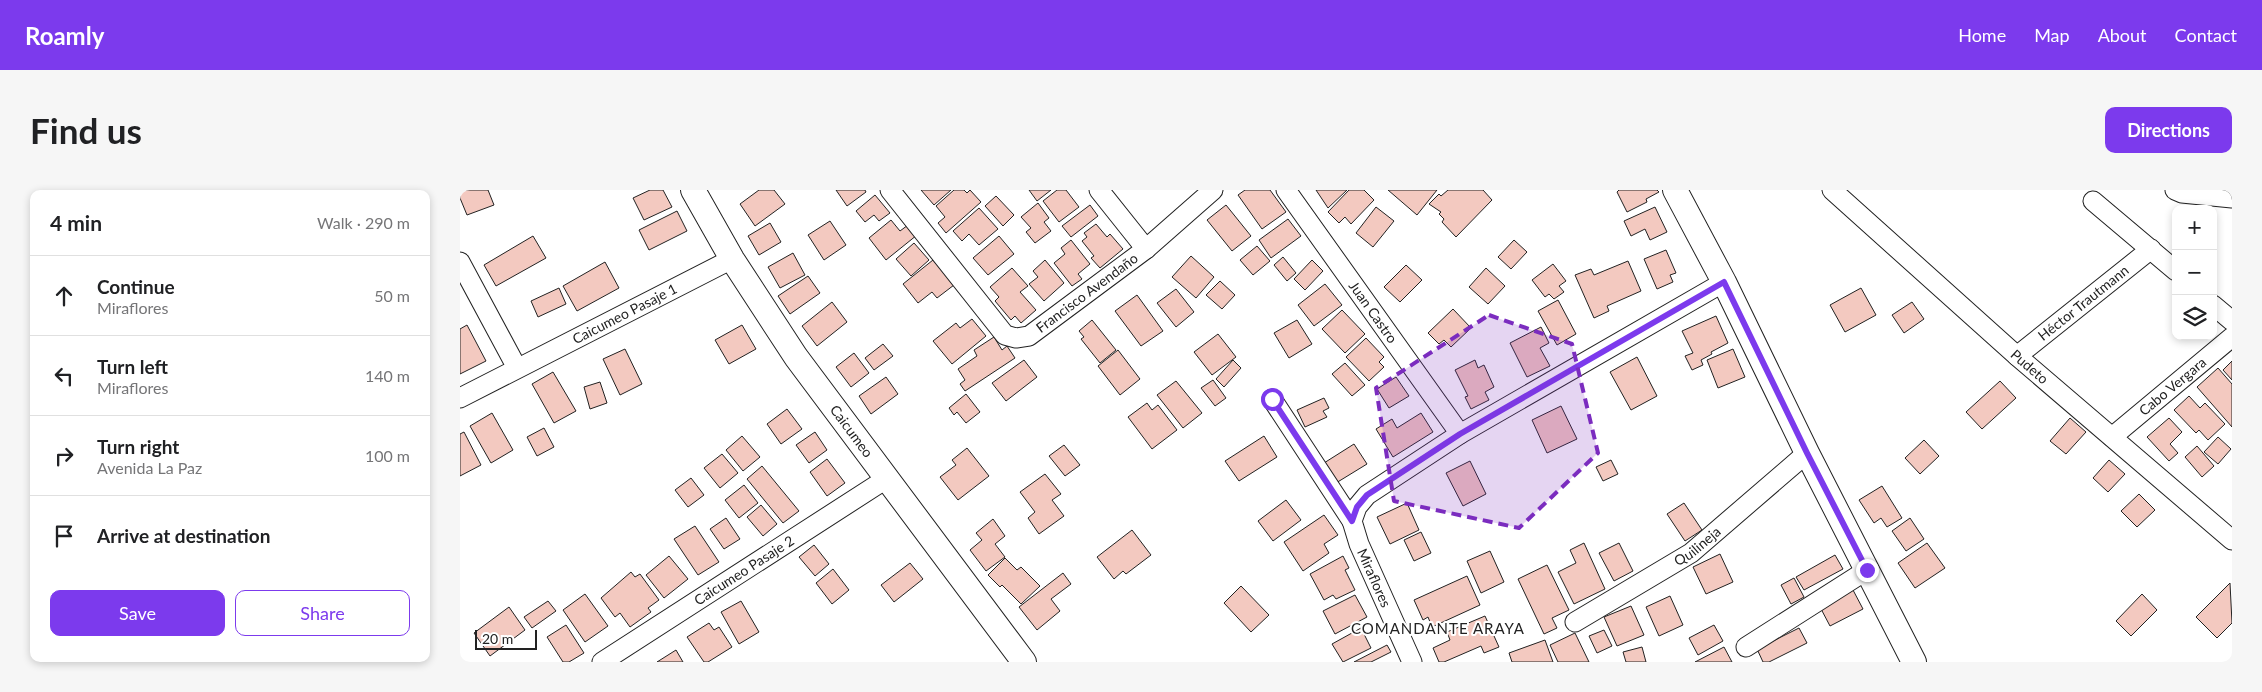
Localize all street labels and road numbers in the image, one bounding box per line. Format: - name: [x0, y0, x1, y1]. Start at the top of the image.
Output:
- street label: Francisco Avendaño: [1033, 249, 1141, 336]
- street label: Héctor Trautmann: [2034, 261, 2132, 344]
- street label: Juan Castro: [1346, 278, 1401, 346]
- street label: Caicumeo Pasaje 1: [569, 280, 680, 347]
- street label: Pudeto: [2007, 345, 2052, 387]
- street label: Cabo Vergara: [2135, 353, 2209, 419]
- street label: Caicumeo: [827, 401, 877, 461]
- street label: Quilineja: [1671, 522, 1724, 569]
- street label: Caicumeo Pasaje 2: [691, 532, 797, 608]
- street label: Miraflores: [1354, 546, 1395, 610]

